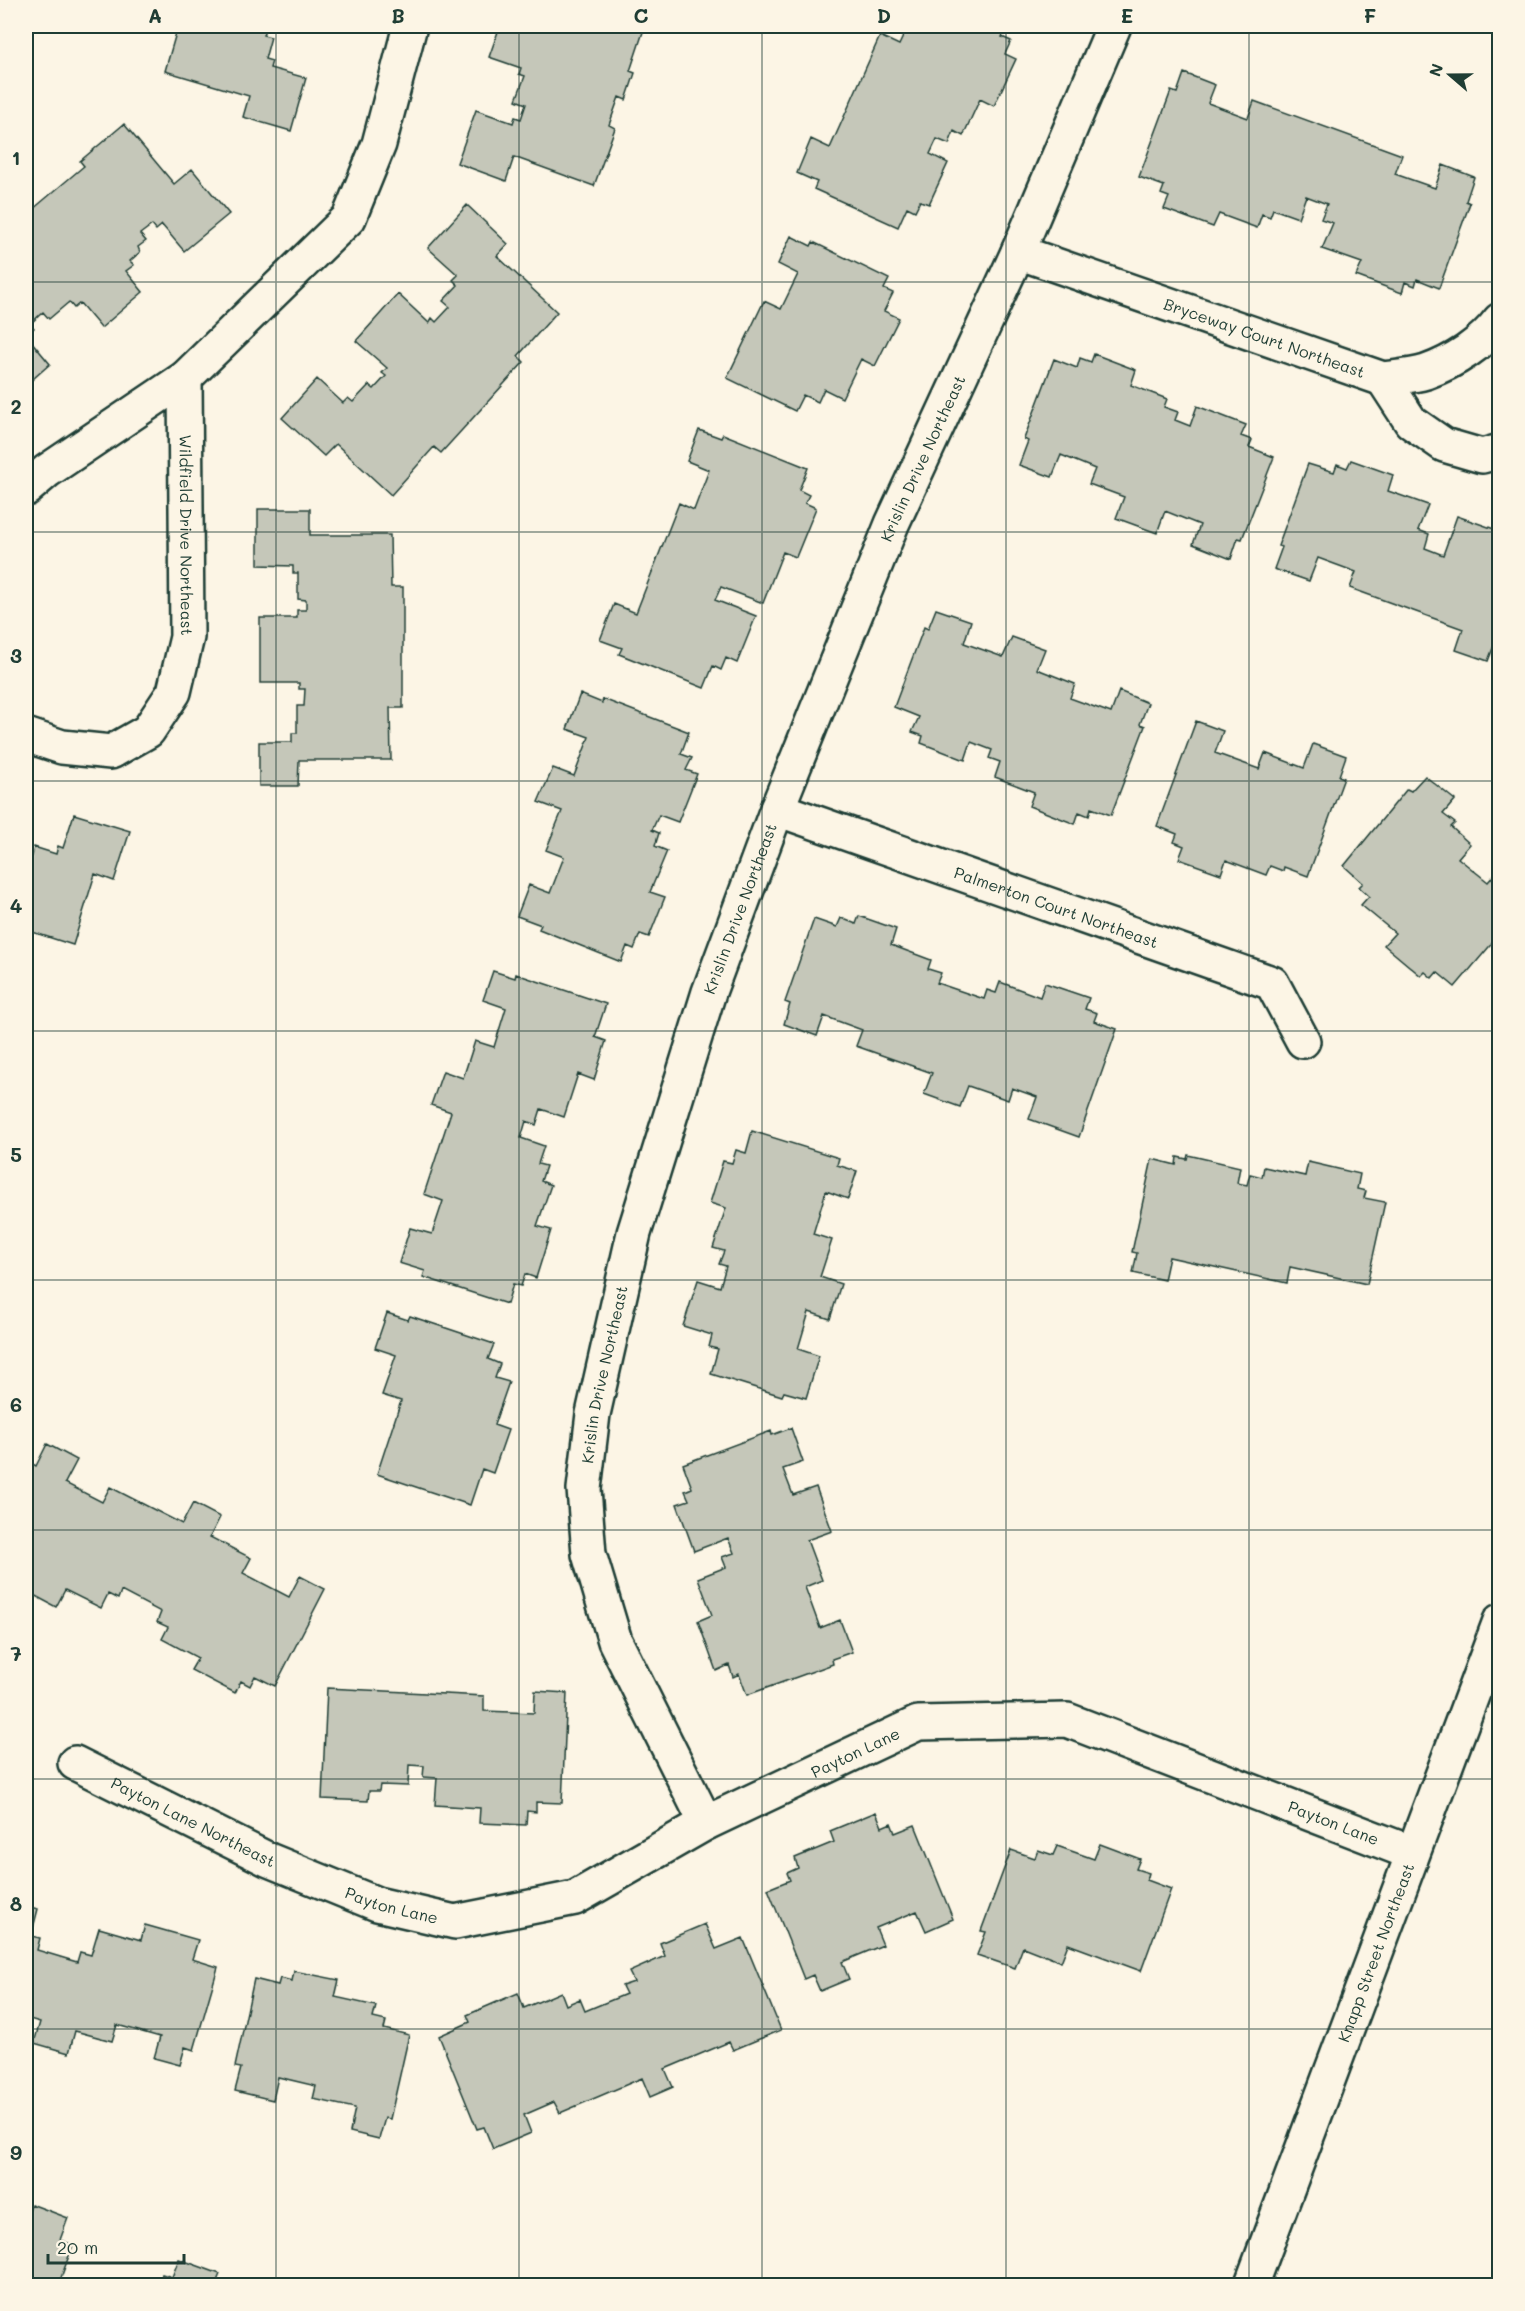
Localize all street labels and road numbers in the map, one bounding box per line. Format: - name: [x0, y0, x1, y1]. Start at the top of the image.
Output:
- street label: Bryceway Court Northeast: [1161, 293, 1368, 382]
- street label: Krislin Drive Northeast: [875, 372, 970, 544]
- street label: Wildfield Drive Northeast: [175, 434, 198, 636]
- street label: Krislin Drive Northeast: [698, 820, 781, 997]
- street label: Palmerton Court Northeast: [951, 861, 1161, 952]
- street label: Krislin Drive Northeast: [576, 1283, 632, 1464]
- street label: Payton Lane: [807, 1722, 903, 1782]
- street label: Payton Lane Northeast: [108, 1772, 278, 1871]
- street label: Payton Lane: [1285, 1795, 1382, 1849]
- street label: Knapp Street Northeast: [1332, 1860, 1418, 2045]
- street label: Payton Lane: [342, 1881, 440, 1928]

